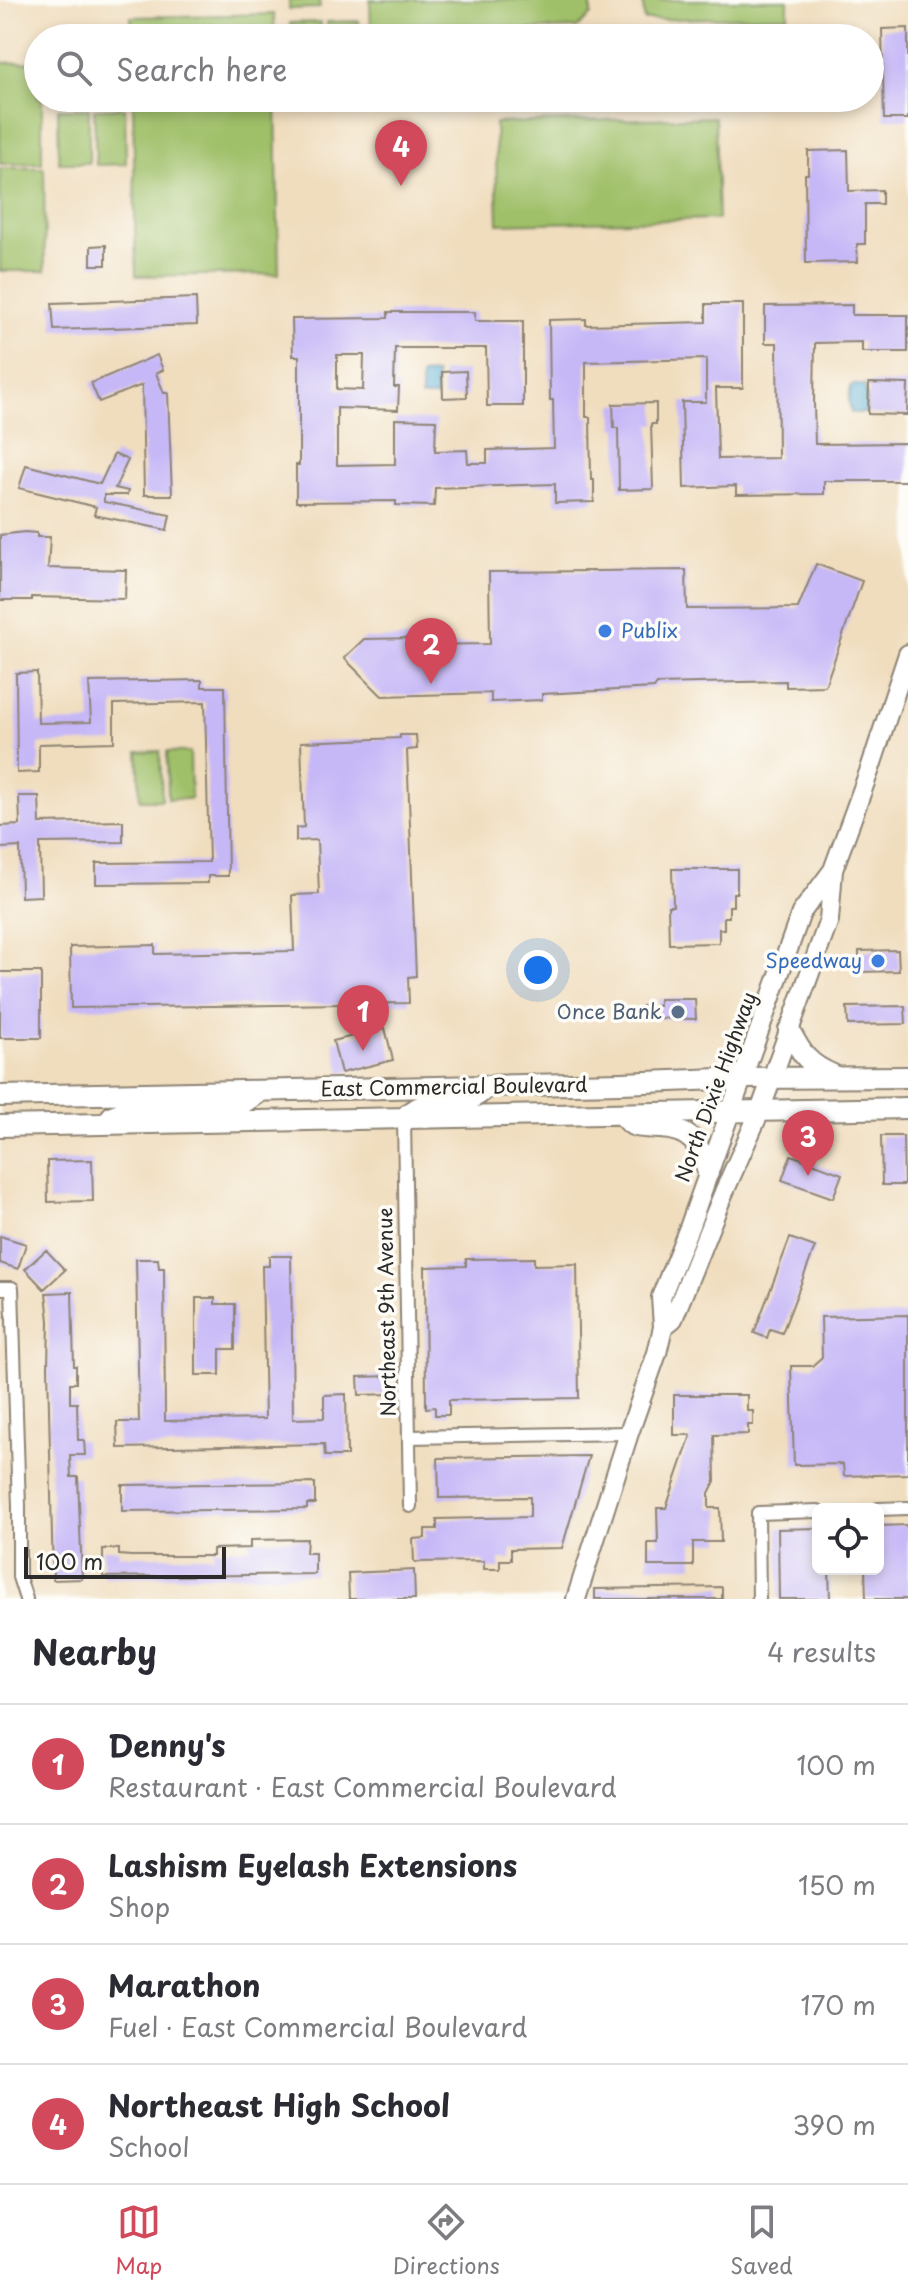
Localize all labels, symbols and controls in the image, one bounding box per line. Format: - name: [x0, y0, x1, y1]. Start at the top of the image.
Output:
- search box: [24, 24, 884, 112]
- icon: search: [52, 46, 96, 90]
- text: Search here: [116, 46, 288, 91]
- pin: 4: [375, 120, 427, 186]
- place label: Publix: [621, 615, 678, 645]
- pin: 2: [405, 618, 457, 684]
- marker: Publix: [596, 622, 614, 640]
- place label: Speedway: [766, 945, 862, 975]
- your location: [518, 950, 558, 990]
- marker: Speedway: [869, 952, 887, 970]
- pin: 1: [337, 985, 389, 1051]
- street label: North Dixie Highway: [667, 988, 763, 1186]
- place label: Once Bank: [556, 996, 662, 1026]
- marker: Once Bank: [669, 1003, 687, 1021]
- street label: East Commercial Boulevard: [320, 1069, 588, 1103]
- pin: 3: [782, 1110, 834, 1176]
- street label: Northeast 9th Avenue: [369, 1207, 403, 1417]
- map controls: [812, 1503, 884, 1575]
- button: locate: [812, 1503, 884, 1575]
- scale bar: [24, 1543, 226, 1579]
- text: 100 m: [36, 1544, 103, 1577]
- text: Nearby: [32, 1625, 157, 1677]
- text: 4 results: [767, 1632, 876, 1671]
- text: Denny's: [108, 1722, 226, 1767]
- text: 1: [52, 1745, 64, 1784]
- text: 100 m: [796, 1745, 876, 1784]
- text: Restaurant · East Commercial Boulevard: [108, 1767, 617, 1806]
- text: Lashism Eyelash Extensions: [108, 1842, 517, 1887]
- text: 2: [49, 1865, 67, 1904]
- text: 150 m: [798, 1865, 876, 1904]
- text: Shop: [108, 1887, 170, 1926]
- text: Marathon: [108, 1962, 261, 2007]
- text: 3: [49, 1985, 67, 2024]
- text: 170 m: [801, 1985, 876, 2024]
- text: Fuel · East Commercial Boulevard: [108, 2007, 527, 2046]
- text: Northeast High School: [108, 2082, 450, 2127]
- text: 4: [49, 2105, 67, 2144]
- text: 390 m: [792, 2105, 876, 2144]
- text: School: [108, 2127, 190, 2166]
- tab: Map: [115, 2200, 162, 2281]
- tab: Directions: [393, 2200, 500, 2281]
- tab: Saved: [730, 2200, 793, 2281]

